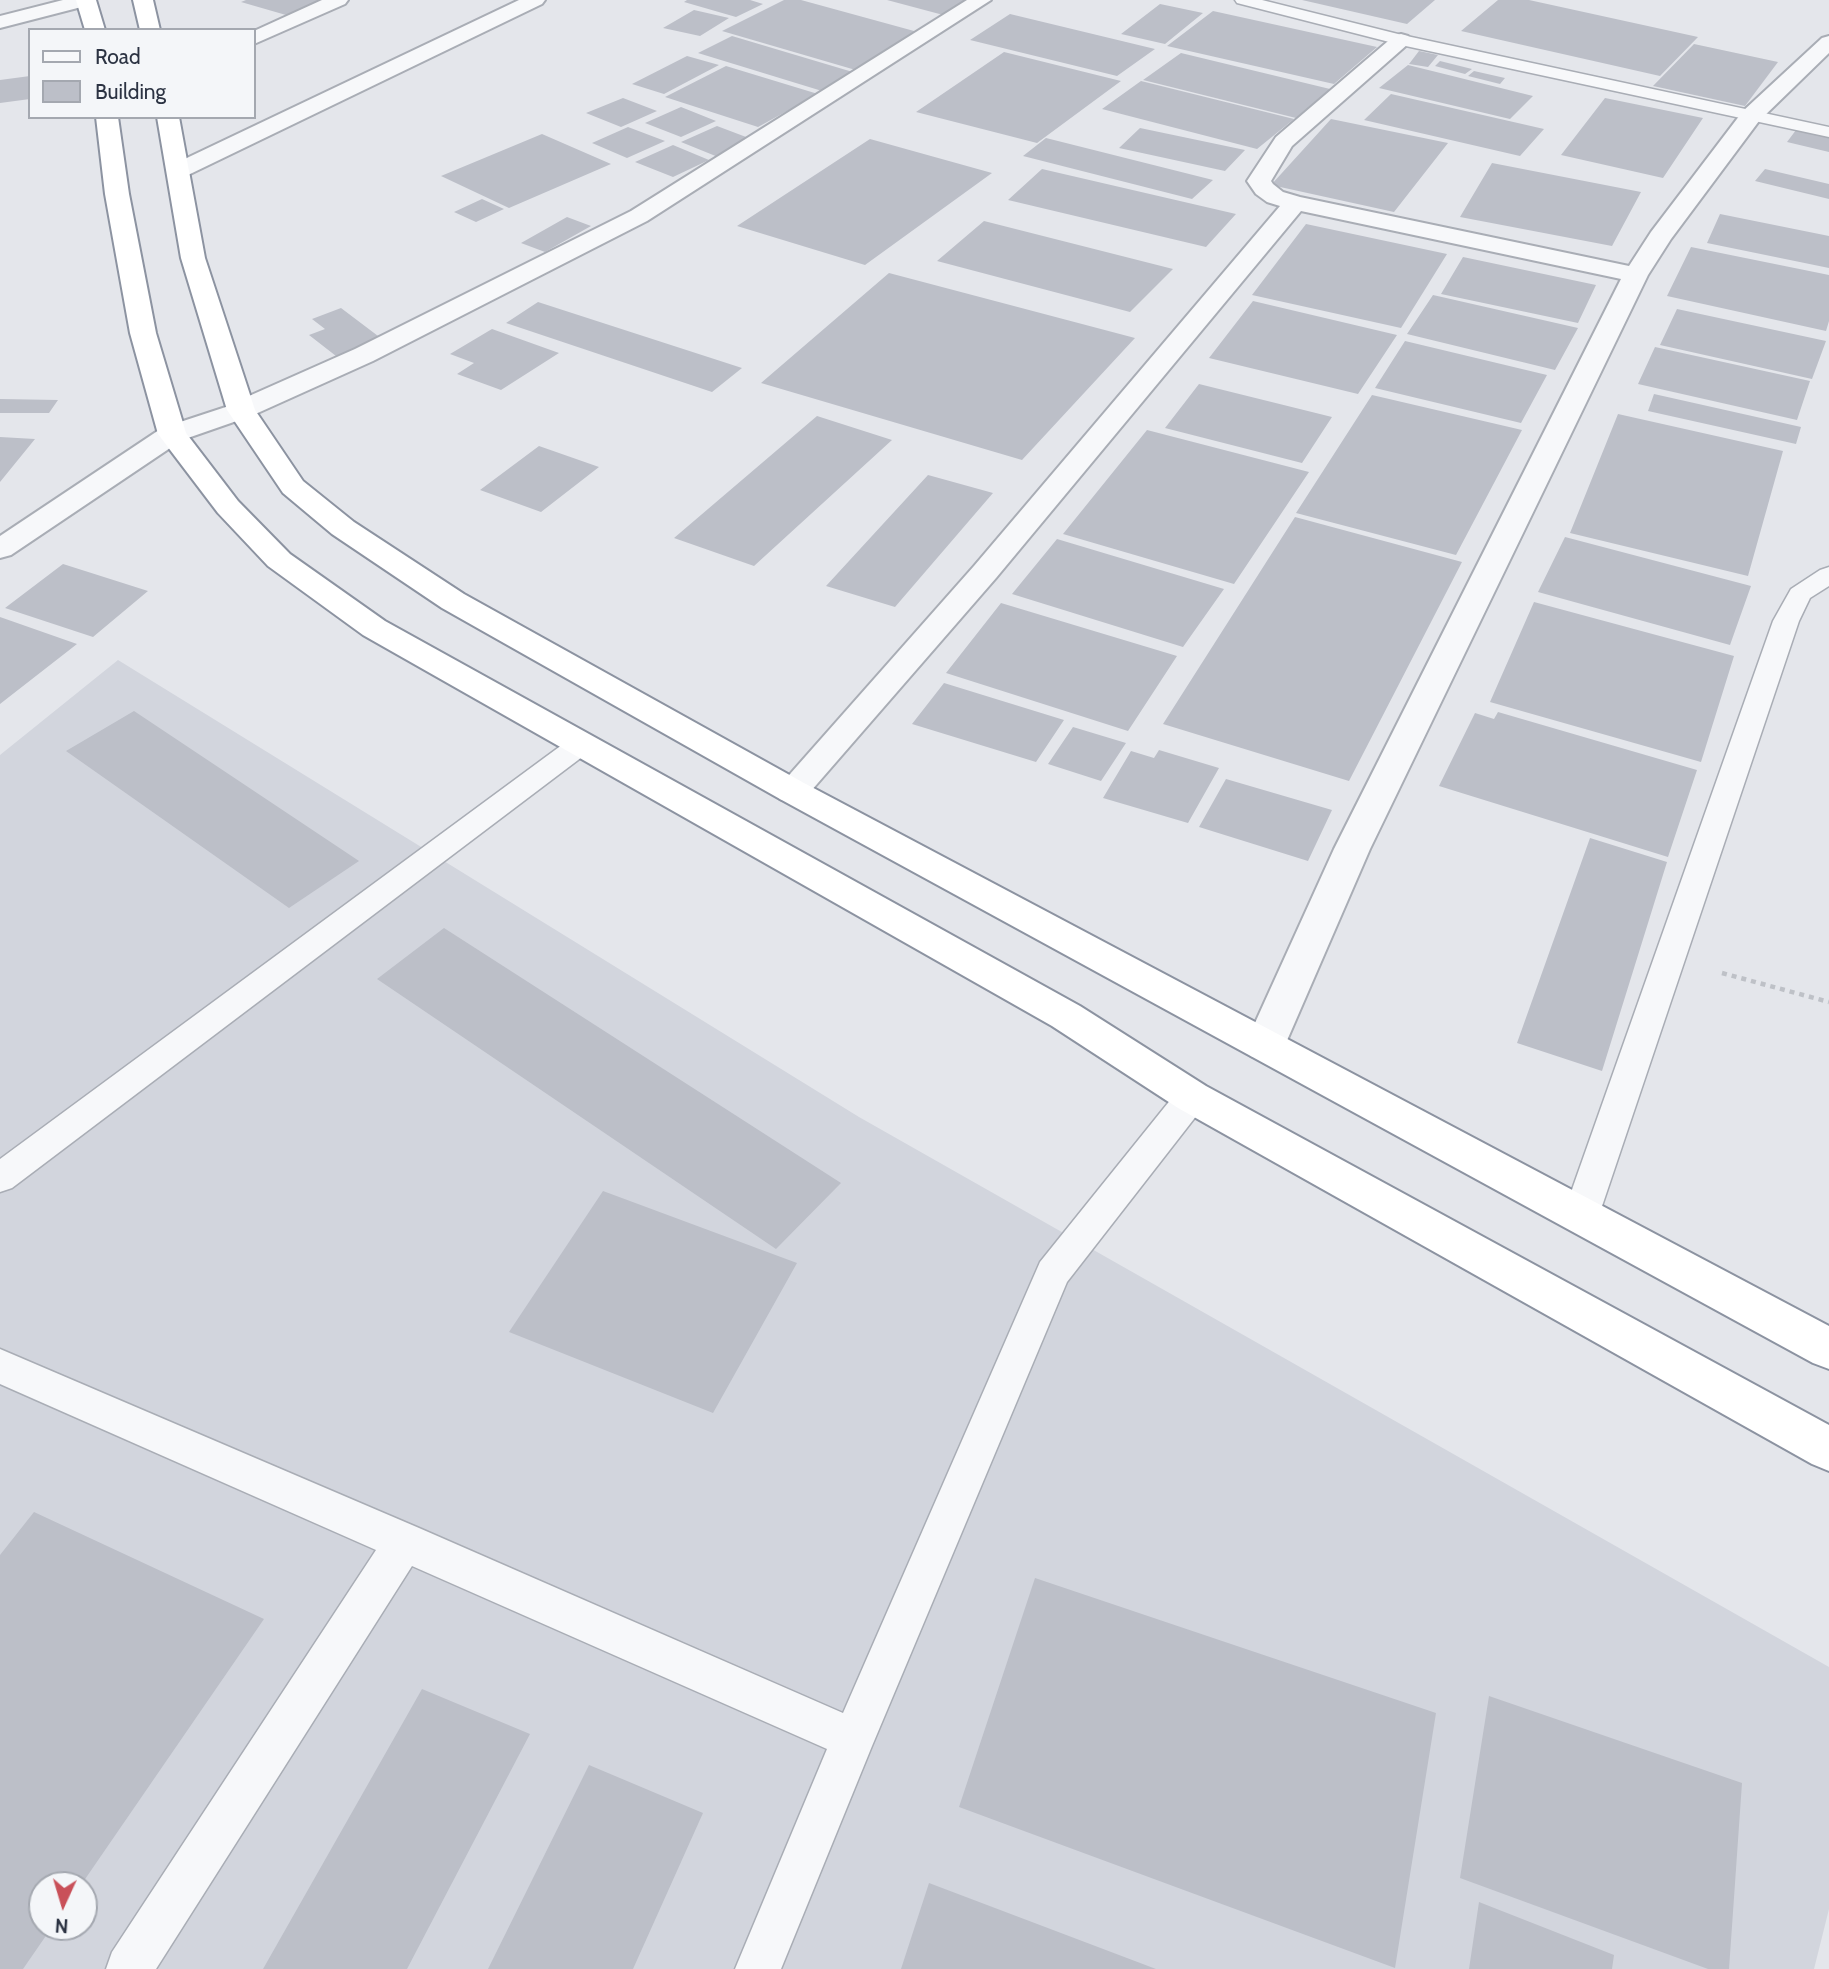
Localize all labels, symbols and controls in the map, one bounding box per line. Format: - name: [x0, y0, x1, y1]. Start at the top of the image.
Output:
- legend: [28, 28, 256, 119]
- text: Road: [95, 44, 141, 69]
- text: Building: [95, 79, 166, 104]
- north arrow: [28, 1871, 98, 1941]
- text: N: [54, 1914, 69, 1937]

